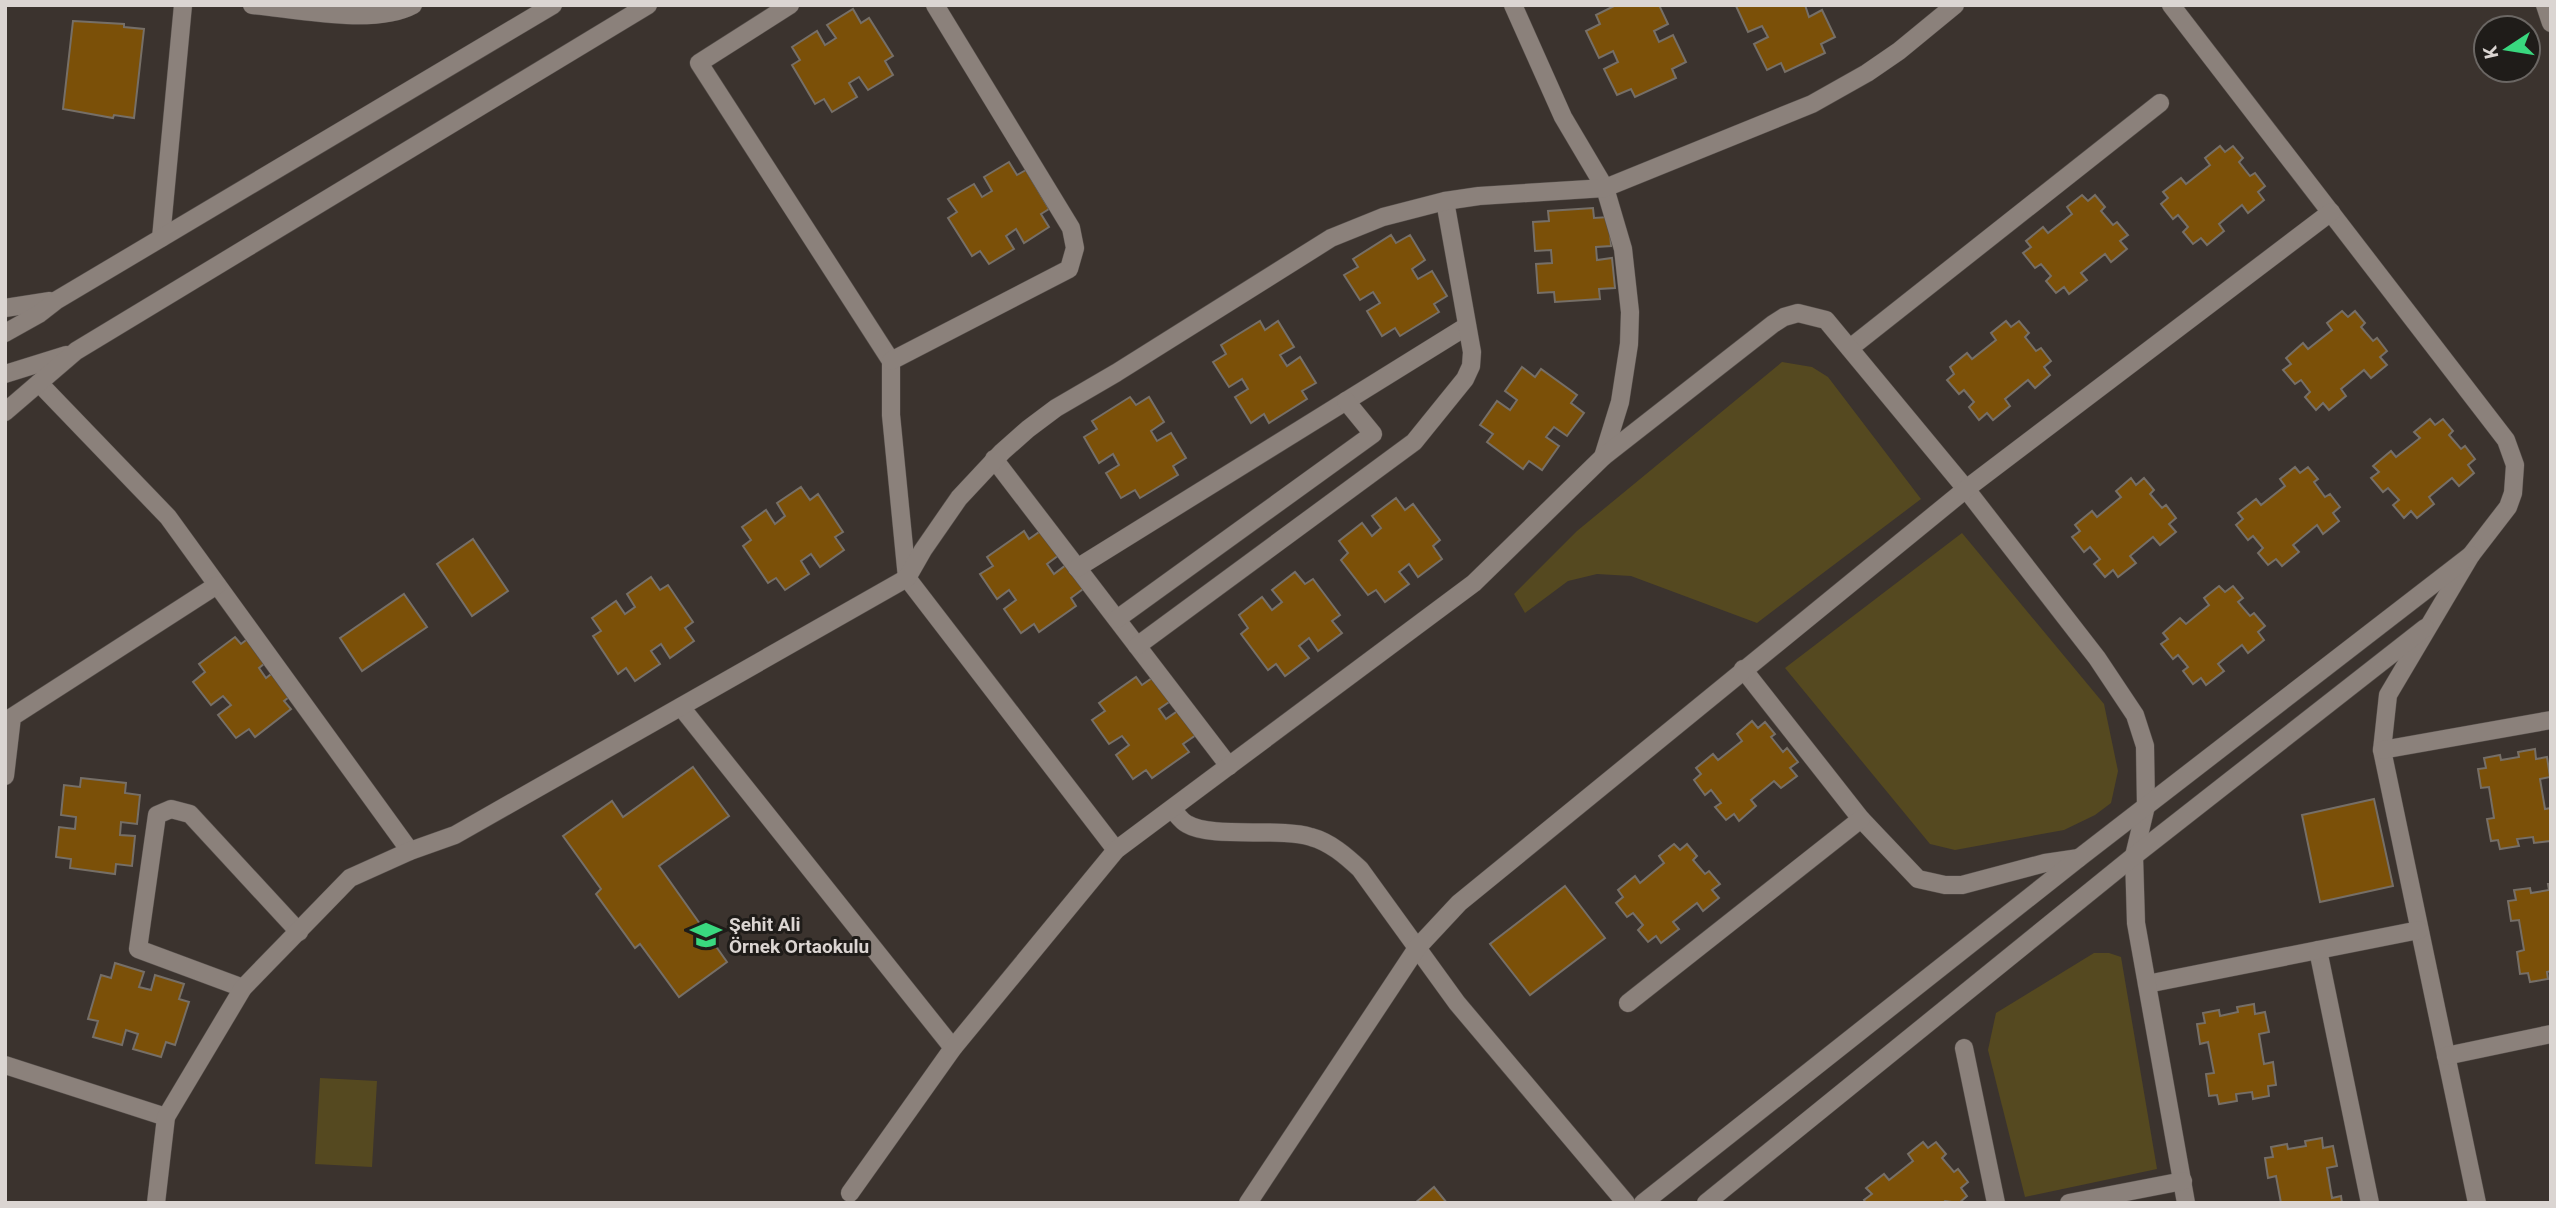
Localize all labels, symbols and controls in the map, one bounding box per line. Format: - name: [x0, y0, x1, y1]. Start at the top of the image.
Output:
- north arrow: [2472, 14, 2542, 84]
- text: K: [2478, 43, 2503, 61]
- place label: Şehit Ali Örnek Ortaokulu: [729, 913, 869, 958]
- school or university icon: Şehit Ali Örnek Ortaokulu: [689, 918, 723, 952]

